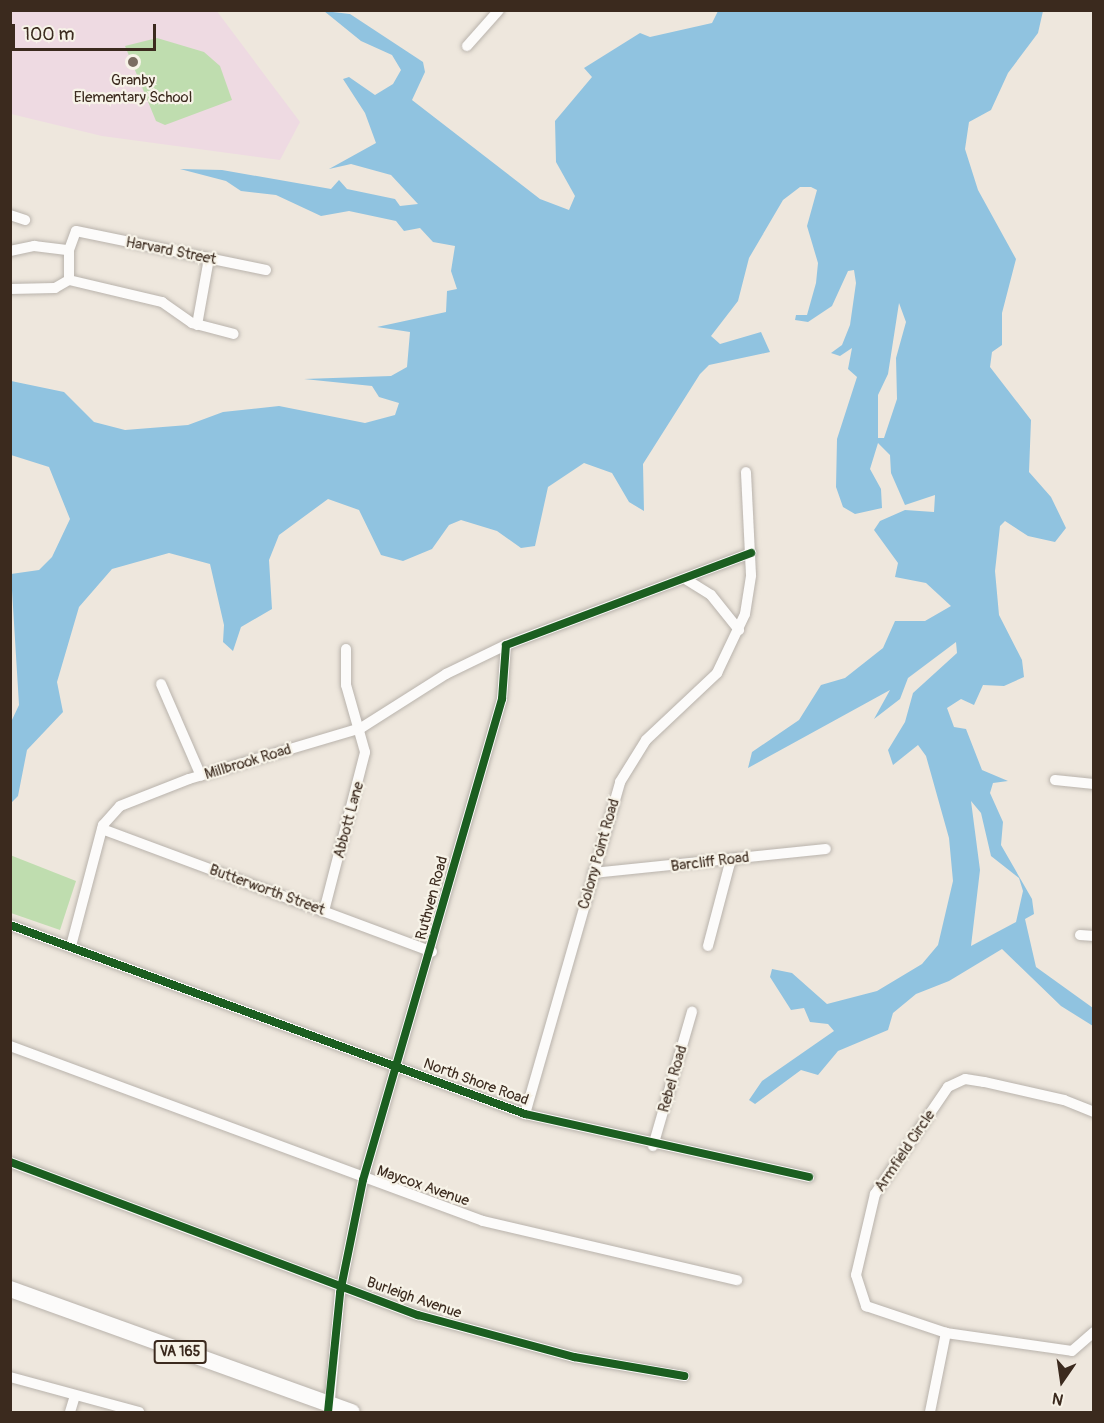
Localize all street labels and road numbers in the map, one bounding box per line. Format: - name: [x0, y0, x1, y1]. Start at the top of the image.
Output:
- street label: Harvard Street: [124, 233, 218, 269]
- street label: Millbrook Road: [202, 740, 294, 784]
- street label: Abbott Lane: [330, 780, 368, 860]
- street label: Colony Point Road: [575, 797, 623, 911]
- street label: Barcliff Road: [670, 848, 750, 876]
- street label: Ruthven Road: [412, 854, 452, 942]
- street label: Butterworth Street: [207, 861, 327, 919]
- street label: Rebel Road: [655, 1043, 691, 1115]
- street label: North Shore Road: [421, 1055, 531, 1109]
- street label: Armfield Circle: [871, 1107, 939, 1195]
- street label: Maycox Avenue: [374, 1162, 472, 1210]
- street label: Burleigh Avenue: [364, 1273, 464, 1323]
- road number: VA 165: [153, 1341, 207, 1363]

